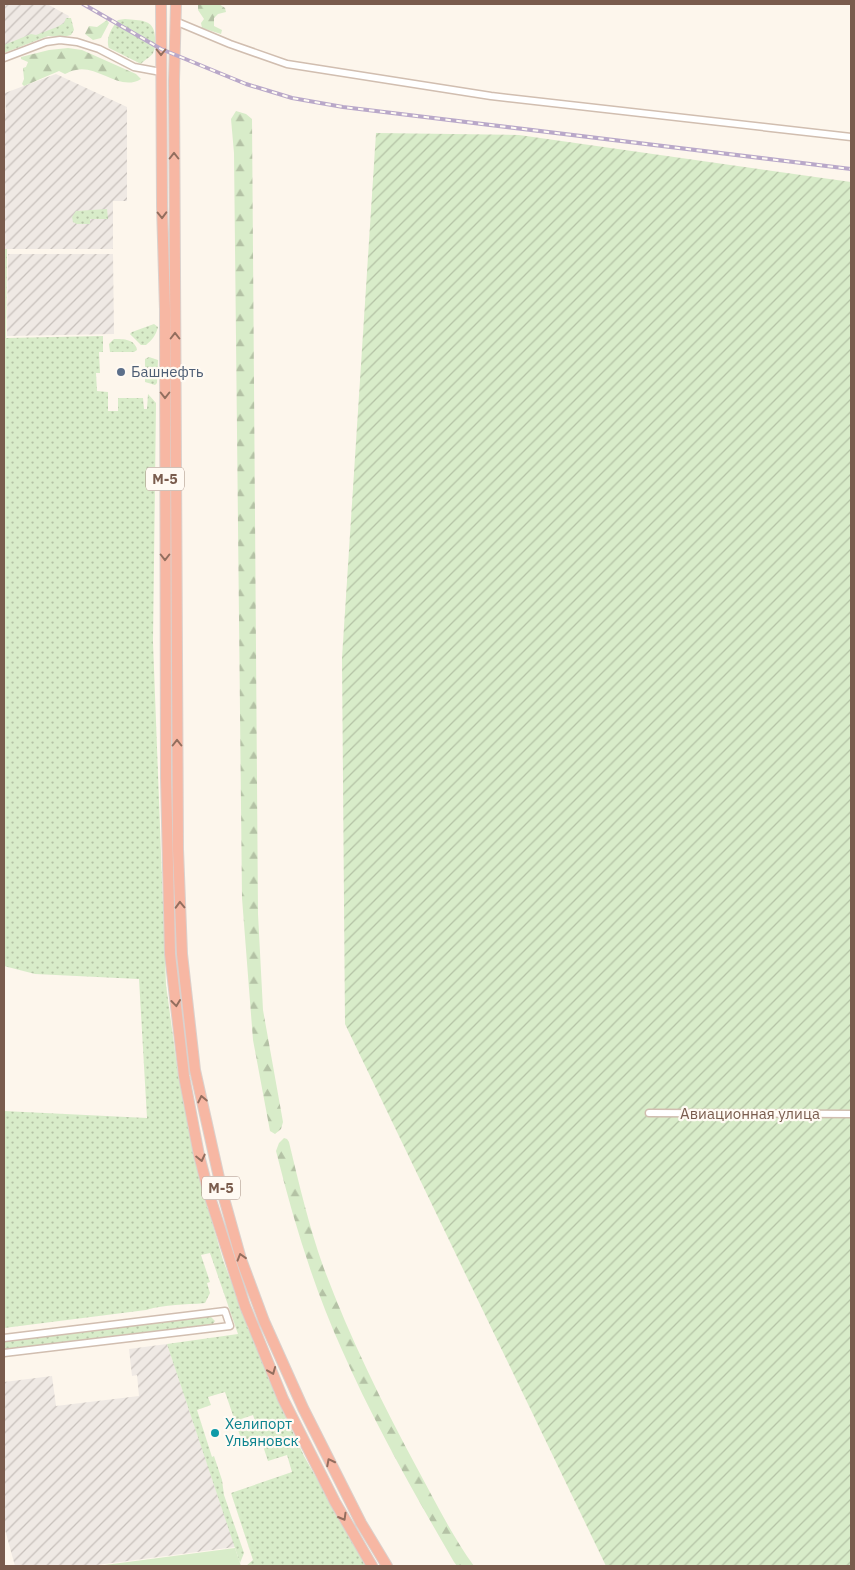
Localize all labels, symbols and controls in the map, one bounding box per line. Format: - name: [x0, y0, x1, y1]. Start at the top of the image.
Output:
- one-way arrow: [156, 49, 166, 57]
- one-way arrow: [169, 151, 180, 159]
- one-way arrow: [157, 211, 168, 219]
- one-way arrow: [170, 331, 180, 339]
- place label: Башнефть: [131, 362, 204, 381]
- marker: Башнефть: [115, 366, 127, 378]
- one-way arrow: [160, 392, 170, 399]
- road number: М-5: [146, 468, 184, 490]
- one-way arrow: [160, 554, 170, 562]
- one-way arrow: [172, 739, 182, 746]
- one-way arrow: [175, 901, 185, 909]
- one-way arrow: [170, 999, 181, 1007]
- one-way arrow: [197, 1095, 208, 1104]
- street label: Авиационная улица: [680, 1104, 820, 1123]
- one-way arrow: [195, 1154, 206, 1163]
- road number: М-5: [202, 1176, 240, 1200]
- one-way arrow: [237, 1253, 247, 1262]
- one-way arrow: [265, 1366, 276, 1375]
- place label: Хелипорт Ульяновск: [225, 1414, 299, 1450]
- marker: Хелипорт Ульяновск: [209, 1427, 221, 1439]
- one-way arrow: [326, 1458, 336, 1467]
- one-way arrow: [337, 1511, 347, 1520]

